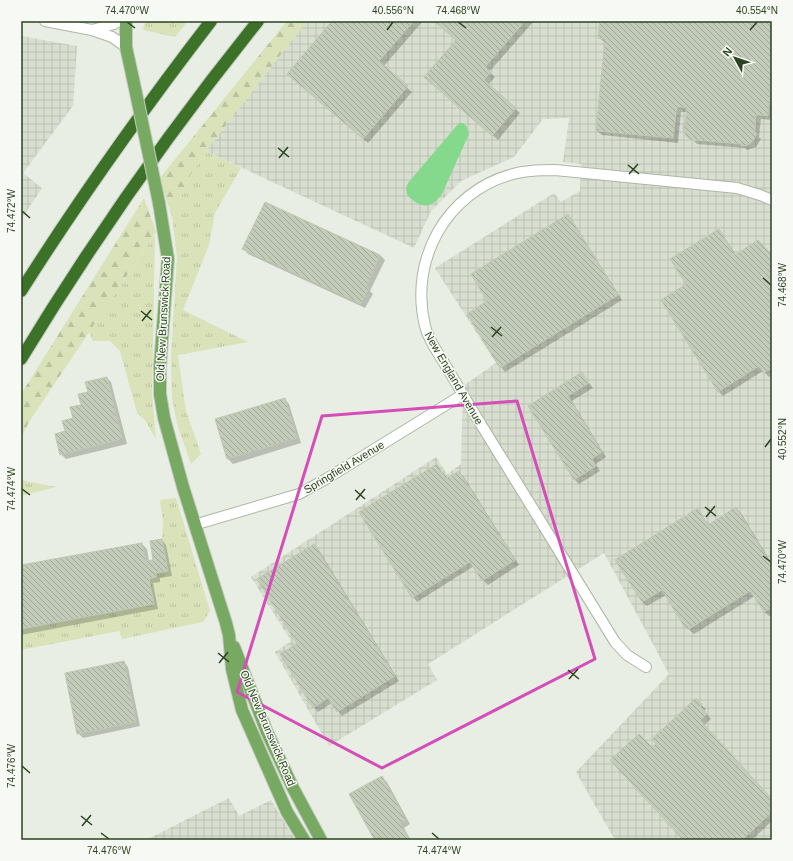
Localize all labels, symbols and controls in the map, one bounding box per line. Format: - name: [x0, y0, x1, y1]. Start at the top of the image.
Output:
- text: 74.470°W: [105, 5, 150, 16]
- text: 40.556°N: [372, 5, 414, 16]
- text: 74.468°W: [436, 5, 481, 16]
- text: 40.554°N: [736, 5, 778, 16]
- north arrow: [715, 38, 755, 78]
- text: N: [720, 45, 735, 58]
- text: 74.472°W: [6, 188, 17, 233]
- street label: Old New Brunswick Road: [154, 256, 172, 382]
- text: 74.468°W: [777, 262, 788, 307]
- street label: New England Avenue: [423, 330, 485, 426]
- text: 40.552°N: [777, 418, 788, 460]
- street label: Springfield Avenue: [302, 438, 386, 496]
- text: 74.474°W: [6, 466, 17, 511]
- text: 74.470°W: [777, 539, 788, 584]
- street label: Old New Brunswick Road: [238, 668, 298, 788]
- text: 74.476°W: [6, 743, 17, 788]
- text: 74.476°W: [87, 845, 132, 856]
- text: 74.474°W: [417, 845, 462, 856]

